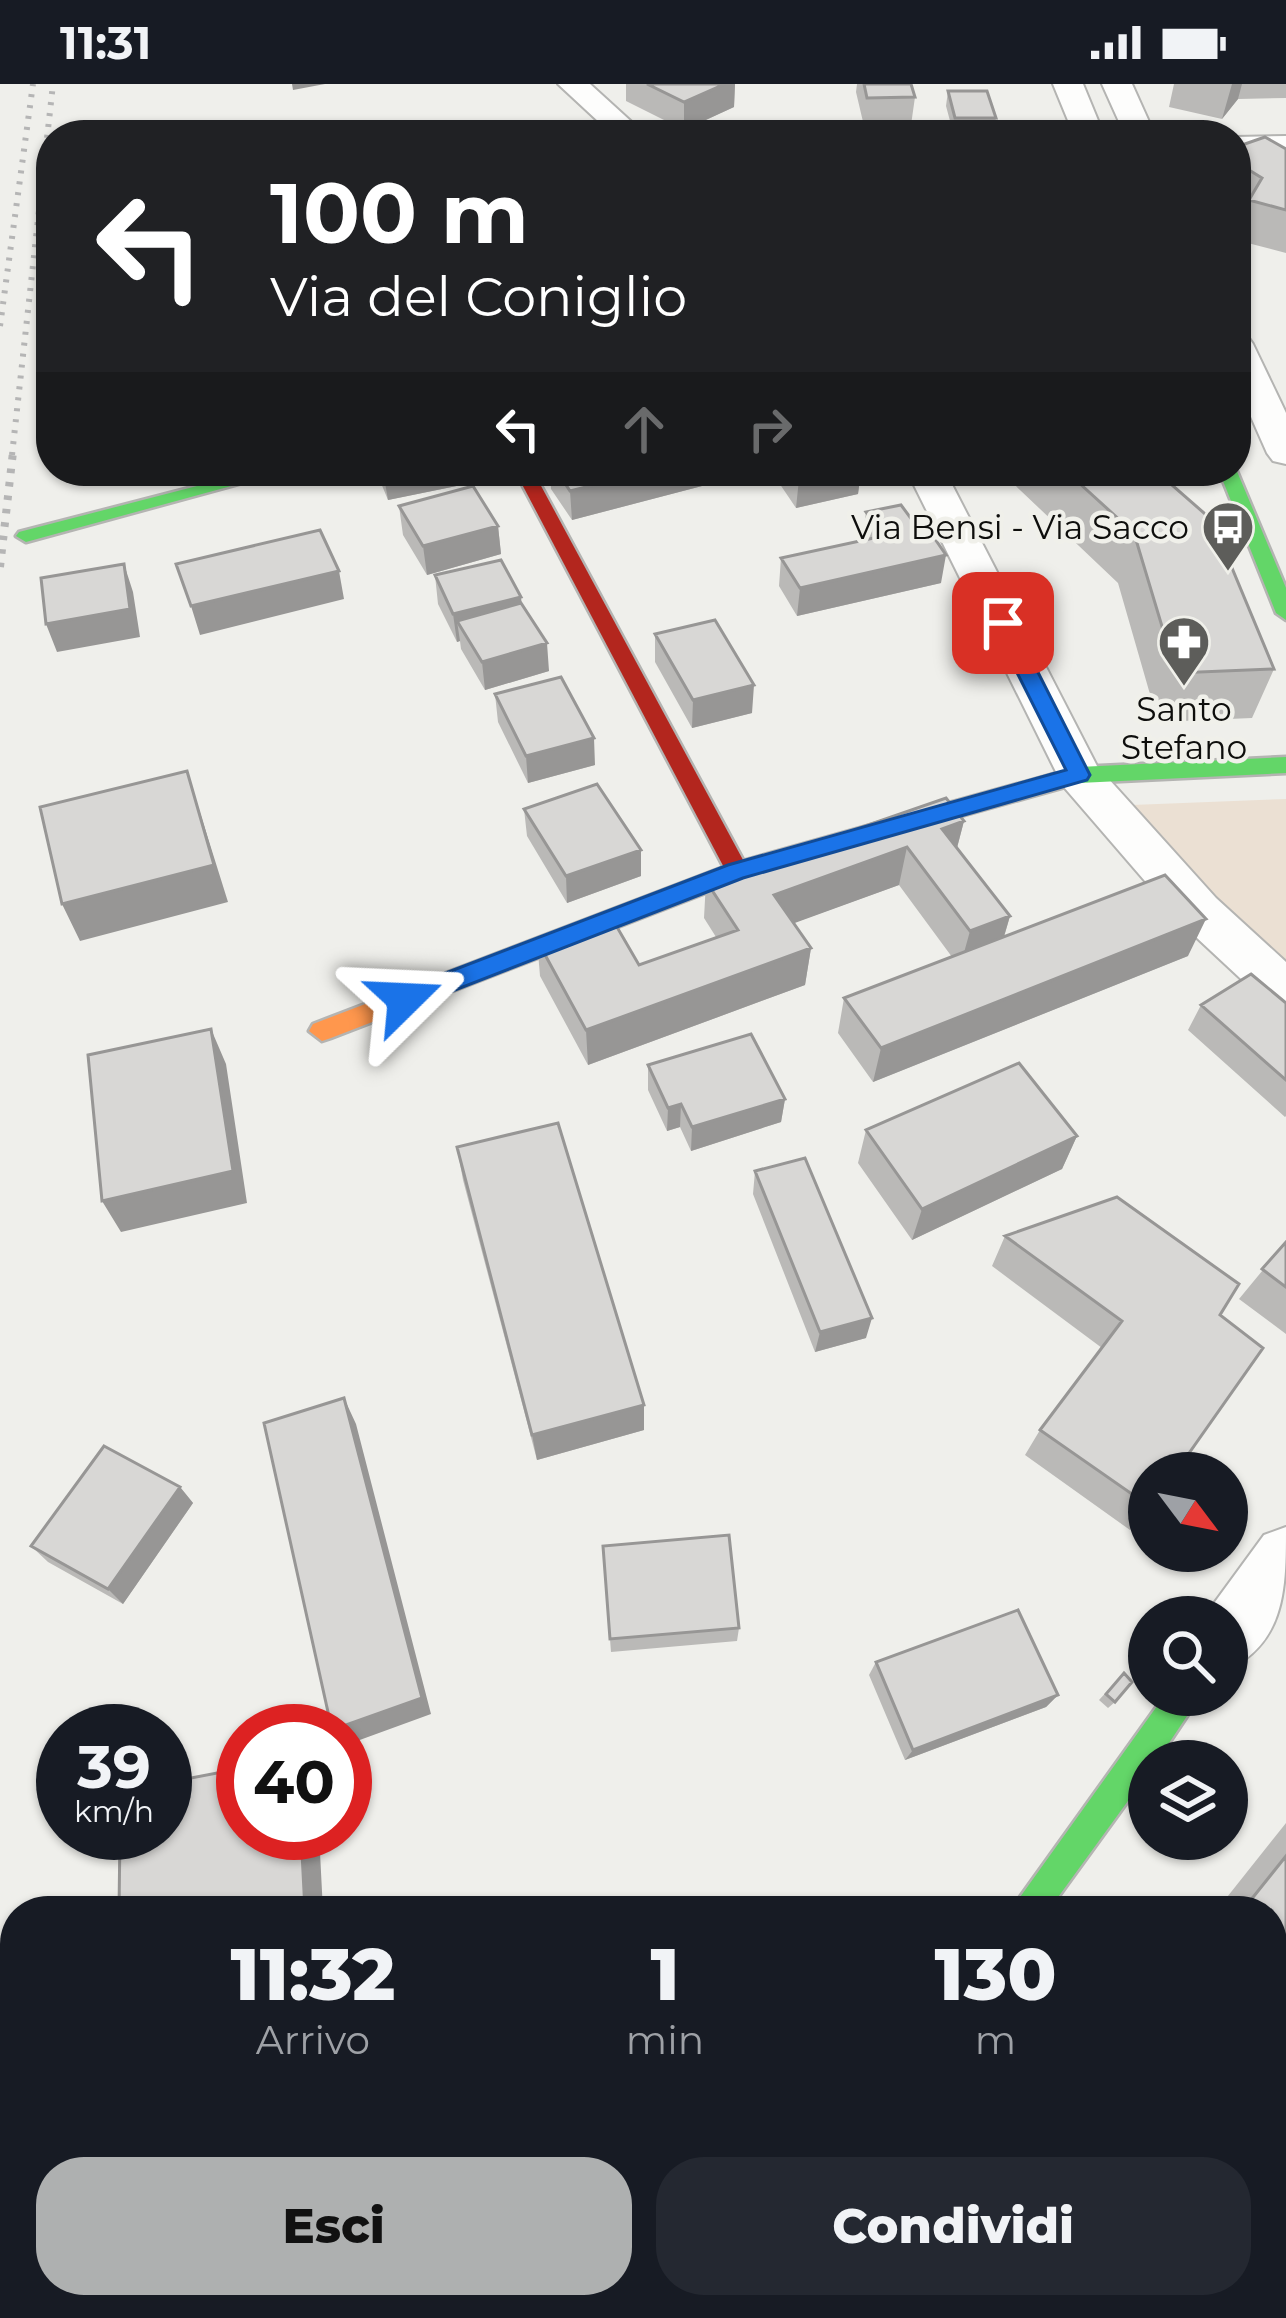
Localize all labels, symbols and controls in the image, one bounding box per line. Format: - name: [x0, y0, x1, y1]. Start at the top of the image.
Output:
- text: 11:31: [60, 15, 151, 70]
- text: 100 m: [270, 162, 529, 264]
- icon: left: [72, 168, 228, 324]
- text: Via del Coniglio: [270, 264, 687, 330]
- icon: left: [485, 396, 551, 462]
- icon: ahead: [611, 396, 677, 462]
- icon: right: [737, 396, 803, 462]
- bus stop icon: Via Bensi - Via Sacco: [1200, 499, 1256, 573]
- place label: Via Bensi - Via Sacco: [851, 507, 1189, 547]
- pin: [952, 572, 1054, 674]
- icon: arrive: [970, 590, 1036, 656]
- pharmacy icon: Santo Stefano: [1156, 614, 1212, 688]
- place label: Santo Stefano: [1121, 689, 1247, 767]
- position arrow: [342, 936, 468, 1062]
- north arrow: [1128, 1452, 1248, 1572]
- map controls: [1128, 1452, 1248, 1860]
- button: search: [1128, 1596, 1248, 1716]
- speed limit sign: 40: [216, 1704, 372, 1860]
- text: 39: [77, 1730, 151, 1803]
- button: layers: [1128, 1740, 1248, 1860]
- text: km/h: [74, 1793, 154, 1830]
- text: 11:32: [230, 1930, 395, 2018]
- text: 1: [650, 1930, 680, 2018]
- text: 130: [935, 1930, 1056, 2018]
- text: Arrivo: [256, 2016, 370, 2064]
- text: min: [626, 2016, 704, 2064]
- text: m: [975, 2016, 1016, 2064]
- button: Esci: [36, 2157, 632, 2295]
- button: Condividi: [656, 2157, 1251, 2295]

